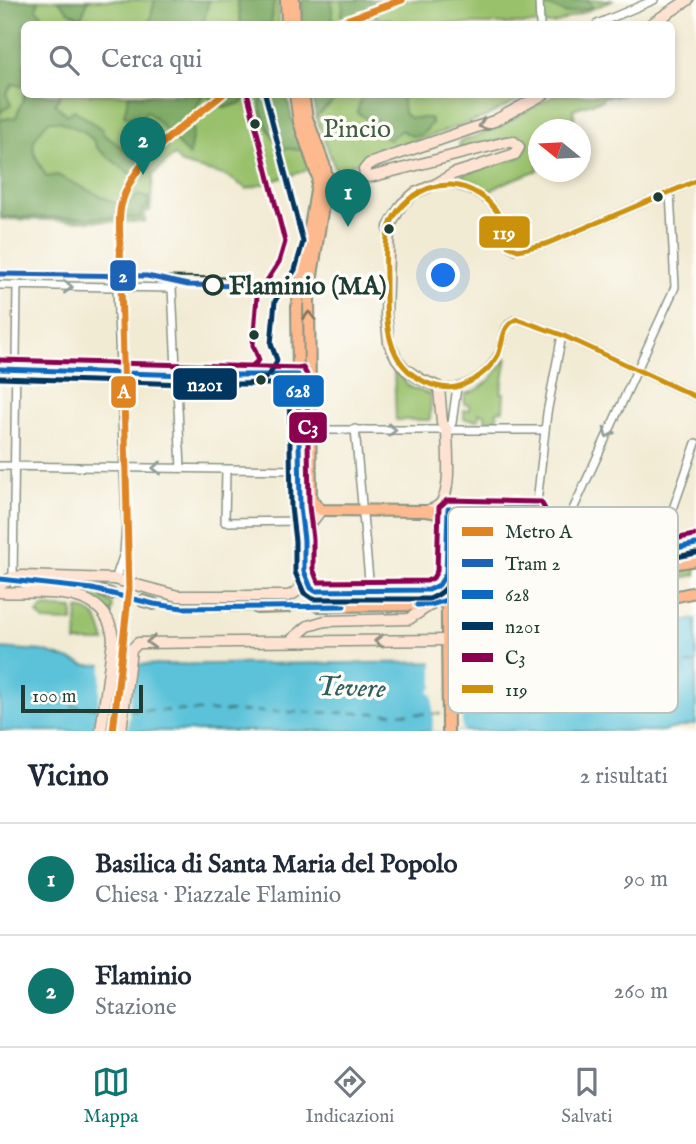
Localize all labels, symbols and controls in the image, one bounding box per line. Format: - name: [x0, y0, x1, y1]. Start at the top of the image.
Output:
- search box: [21, 21, 675, 98]
- icon: search: [45, 41, 83, 79]
- text: Cerca qui: [101, 43, 202, 76]
- park label: Pincio: [323, 113, 391, 146]
- pin: 2: [120, 117, 166, 175]
- unlabelled marker: [248, 117, 262, 131]
- one-way arrow: [478, 117, 490, 131]
- north arrow: [528, 119, 591, 182]
- pin: 1: [325, 169, 371, 227]
- unlabelled marker: [651, 190, 665, 204]
- line badge: 119: [478, 215, 531, 249]
- unlabelled marker: [382, 222, 396, 236]
- text: 119: [493, 222, 515, 246]
- your location: [426, 258, 460, 292]
- line badge: 2: [109, 259, 137, 292]
- text: 2: [119, 265, 128, 289]
- place label: Flaminio (MA): [229, 270, 387, 303]
- marker: Flaminio (MA): [203, 275, 223, 295]
- one-way arrow: [63, 279, 74, 294]
- one-way arrow: [301, 310, 317, 320]
- unlabelled marker: [247, 328, 261, 342]
- line badge: n201: [172, 367, 238, 401]
- unlabelled marker: [254, 373, 268, 387]
- text: n201: [187, 374, 223, 398]
- line badge: 628: [272, 374, 325, 408]
- line badge: A: [110, 375, 137, 409]
- text: 628: [286, 380, 310, 404]
- text: A: [117, 381, 132, 405]
- line badge: C3: [288, 411, 328, 444]
- text: C3: [298, 417, 318, 441]
- one-way arrow: [387, 422, 398, 438]
- one-way arrow: [602, 426, 616, 438]
- one-way arrow: [152, 460, 162, 476]
- legend: [448, 507, 678, 713]
- text: Metro A: [505, 521, 573, 545]
- text: Tram 2: [505, 553, 560, 577]
- text: 628: [505, 584, 529, 608]
- text: n201: [505, 616, 540, 640]
- one-way arrow: [373, 633, 384, 649]
- one-way arrow: [146, 634, 157, 649]
- text: C3: [505, 647, 526, 671]
- water label: Tevere: [315, 670, 387, 707]
- text: 119: [505, 679, 527, 703]
- scale bar: [21, 682, 144, 714]
- text: 100 m: [32, 685, 76, 709]
- text: Vicino: [28, 758, 109, 796]
- text: 2 risultati: [579, 762, 668, 791]
- text: Basilica di Santa Maria del Popolo: [95, 848, 457, 881]
- text: 1: [47, 865, 55, 894]
- text: 90 m: [624, 865, 668, 894]
- text: Chiesa · Piazzale Flaminio: [95, 881, 341, 910]
- text: Flaminio: [95, 960, 192, 993]
- text: 2: [46, 977, 56, 1006]
- text: 260 m: [613, 977, 668, 1006]
- text: Stazione: [95, 993, 176, 1022]
- tab: Mappa: [84, 1063, 138, 1129]
- tab: Indicazioni: [305, 1063, 394, 1129]
- tab: Salvati: [561, 1063, 612, 1129]

